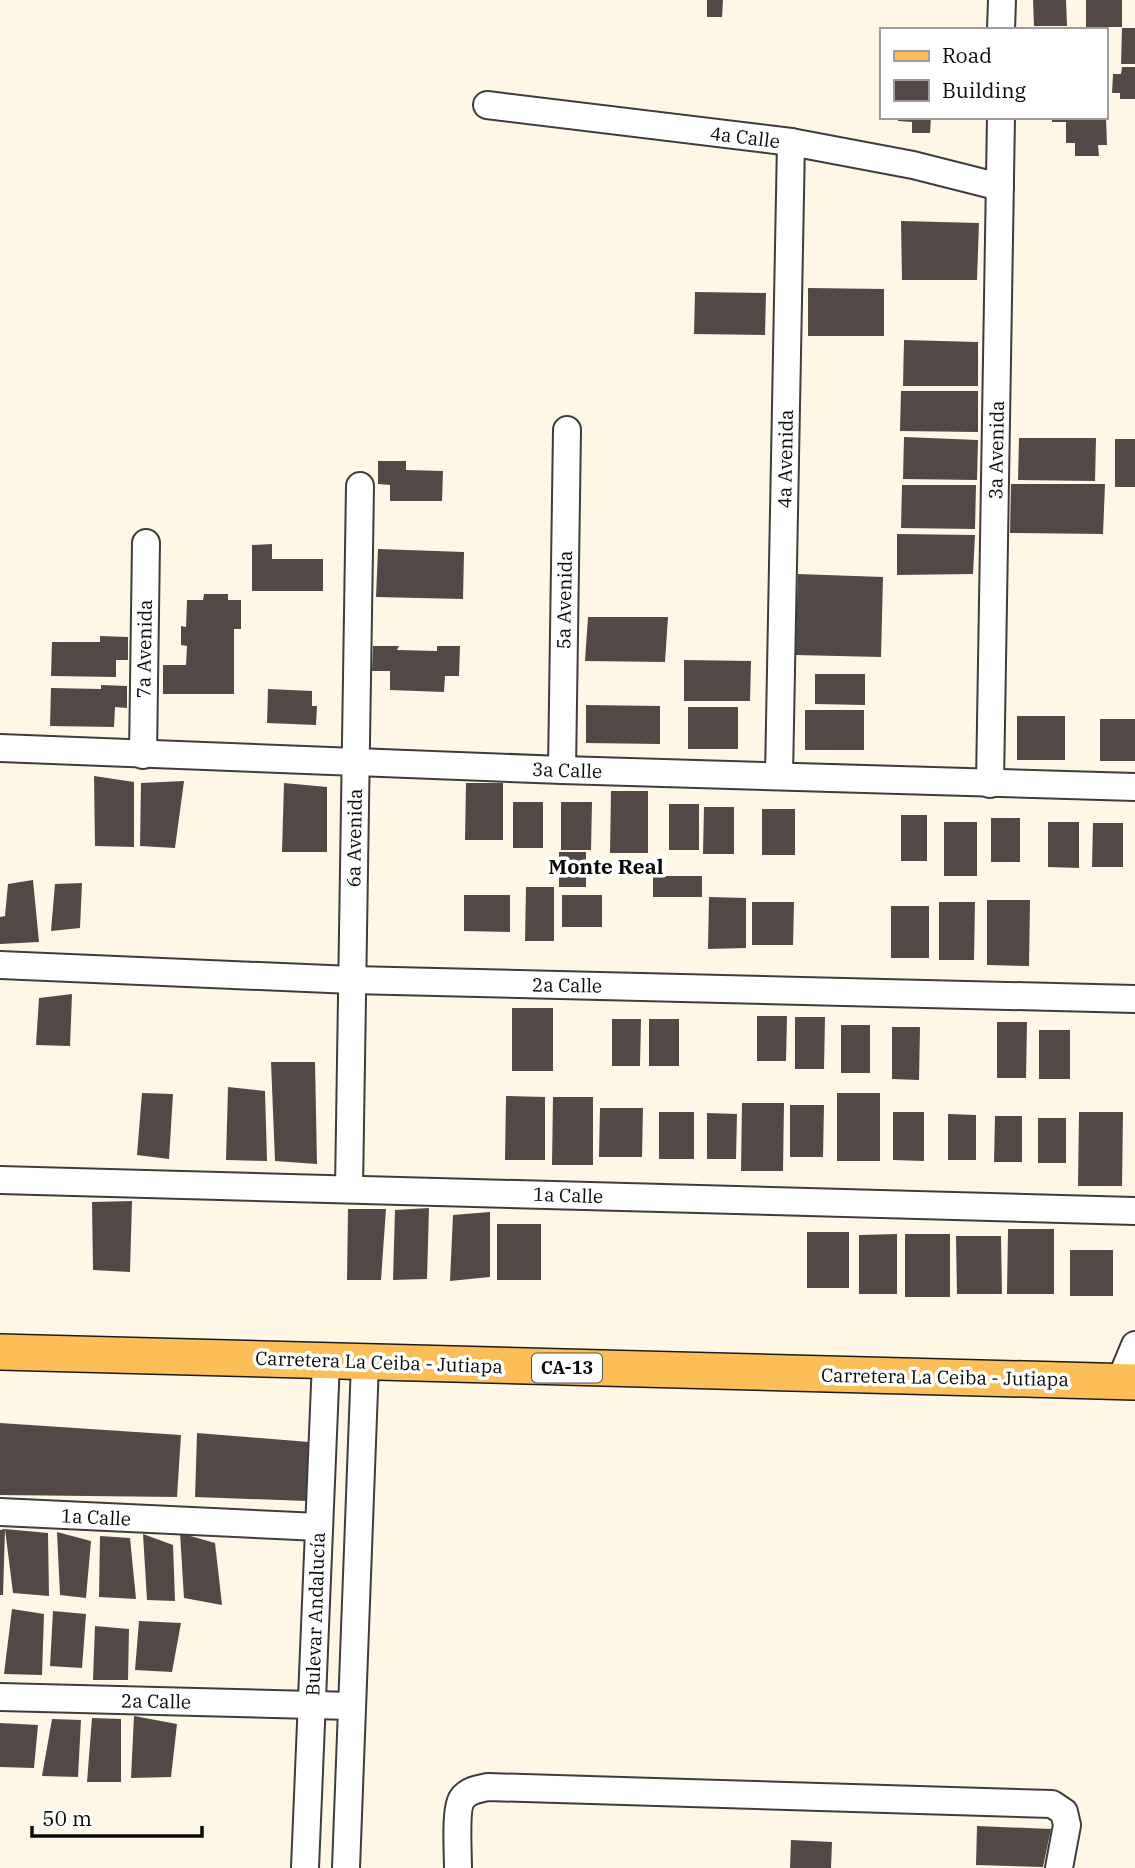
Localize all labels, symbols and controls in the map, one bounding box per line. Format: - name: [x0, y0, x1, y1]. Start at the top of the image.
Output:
- legend: [880, 28, 1107, 119]
- text: Road: [942, 41, 992, 69]
- text: Building: [942, 76, 1027, 104]
- street label: 4a Calle: [709, 121, 781, 153]
- street label: 3a Avenida: [983, 400, 1009, 500]
- street label: 4a Avenida: [772, 409, 798, 509]
- street label: 5a Avenida: [551, 550, 577, 650]
- street label: 7a Avenida: [131, 599, 157, 699]
- street label: 3a Calle: [531, 757, 603, 783]
- street label: 6a Avenida: [341, 788, 367, 888]
- district label: Monte Real: [548, 852, 664, 880]
- street label: 2a Calle: [532, 972, 602, 998]
- street label: 1a Calle: [532, 1182, 604, 1208]
- street label: Carretera La Ceiba - Jutiapa: [255, 1346, 503, 1378]
- road number: CA-13: [532, 1353, 602, 1382]
- street label: Carretera La Ceiba - Jutiapa: [821, 1363, 1069, 1391]
- street label: 1a Calle: [60, 1503, 132, 1531]
- street label: Bulevar Andalucía: [300, 1532, 330, 1696]
- street label: 2a Calle: [121, 1688, 191, 1714]
- scale bar: [32, 1794, 201, 1838]
- text: 50 m: [42, 1804, 92, 1832]

